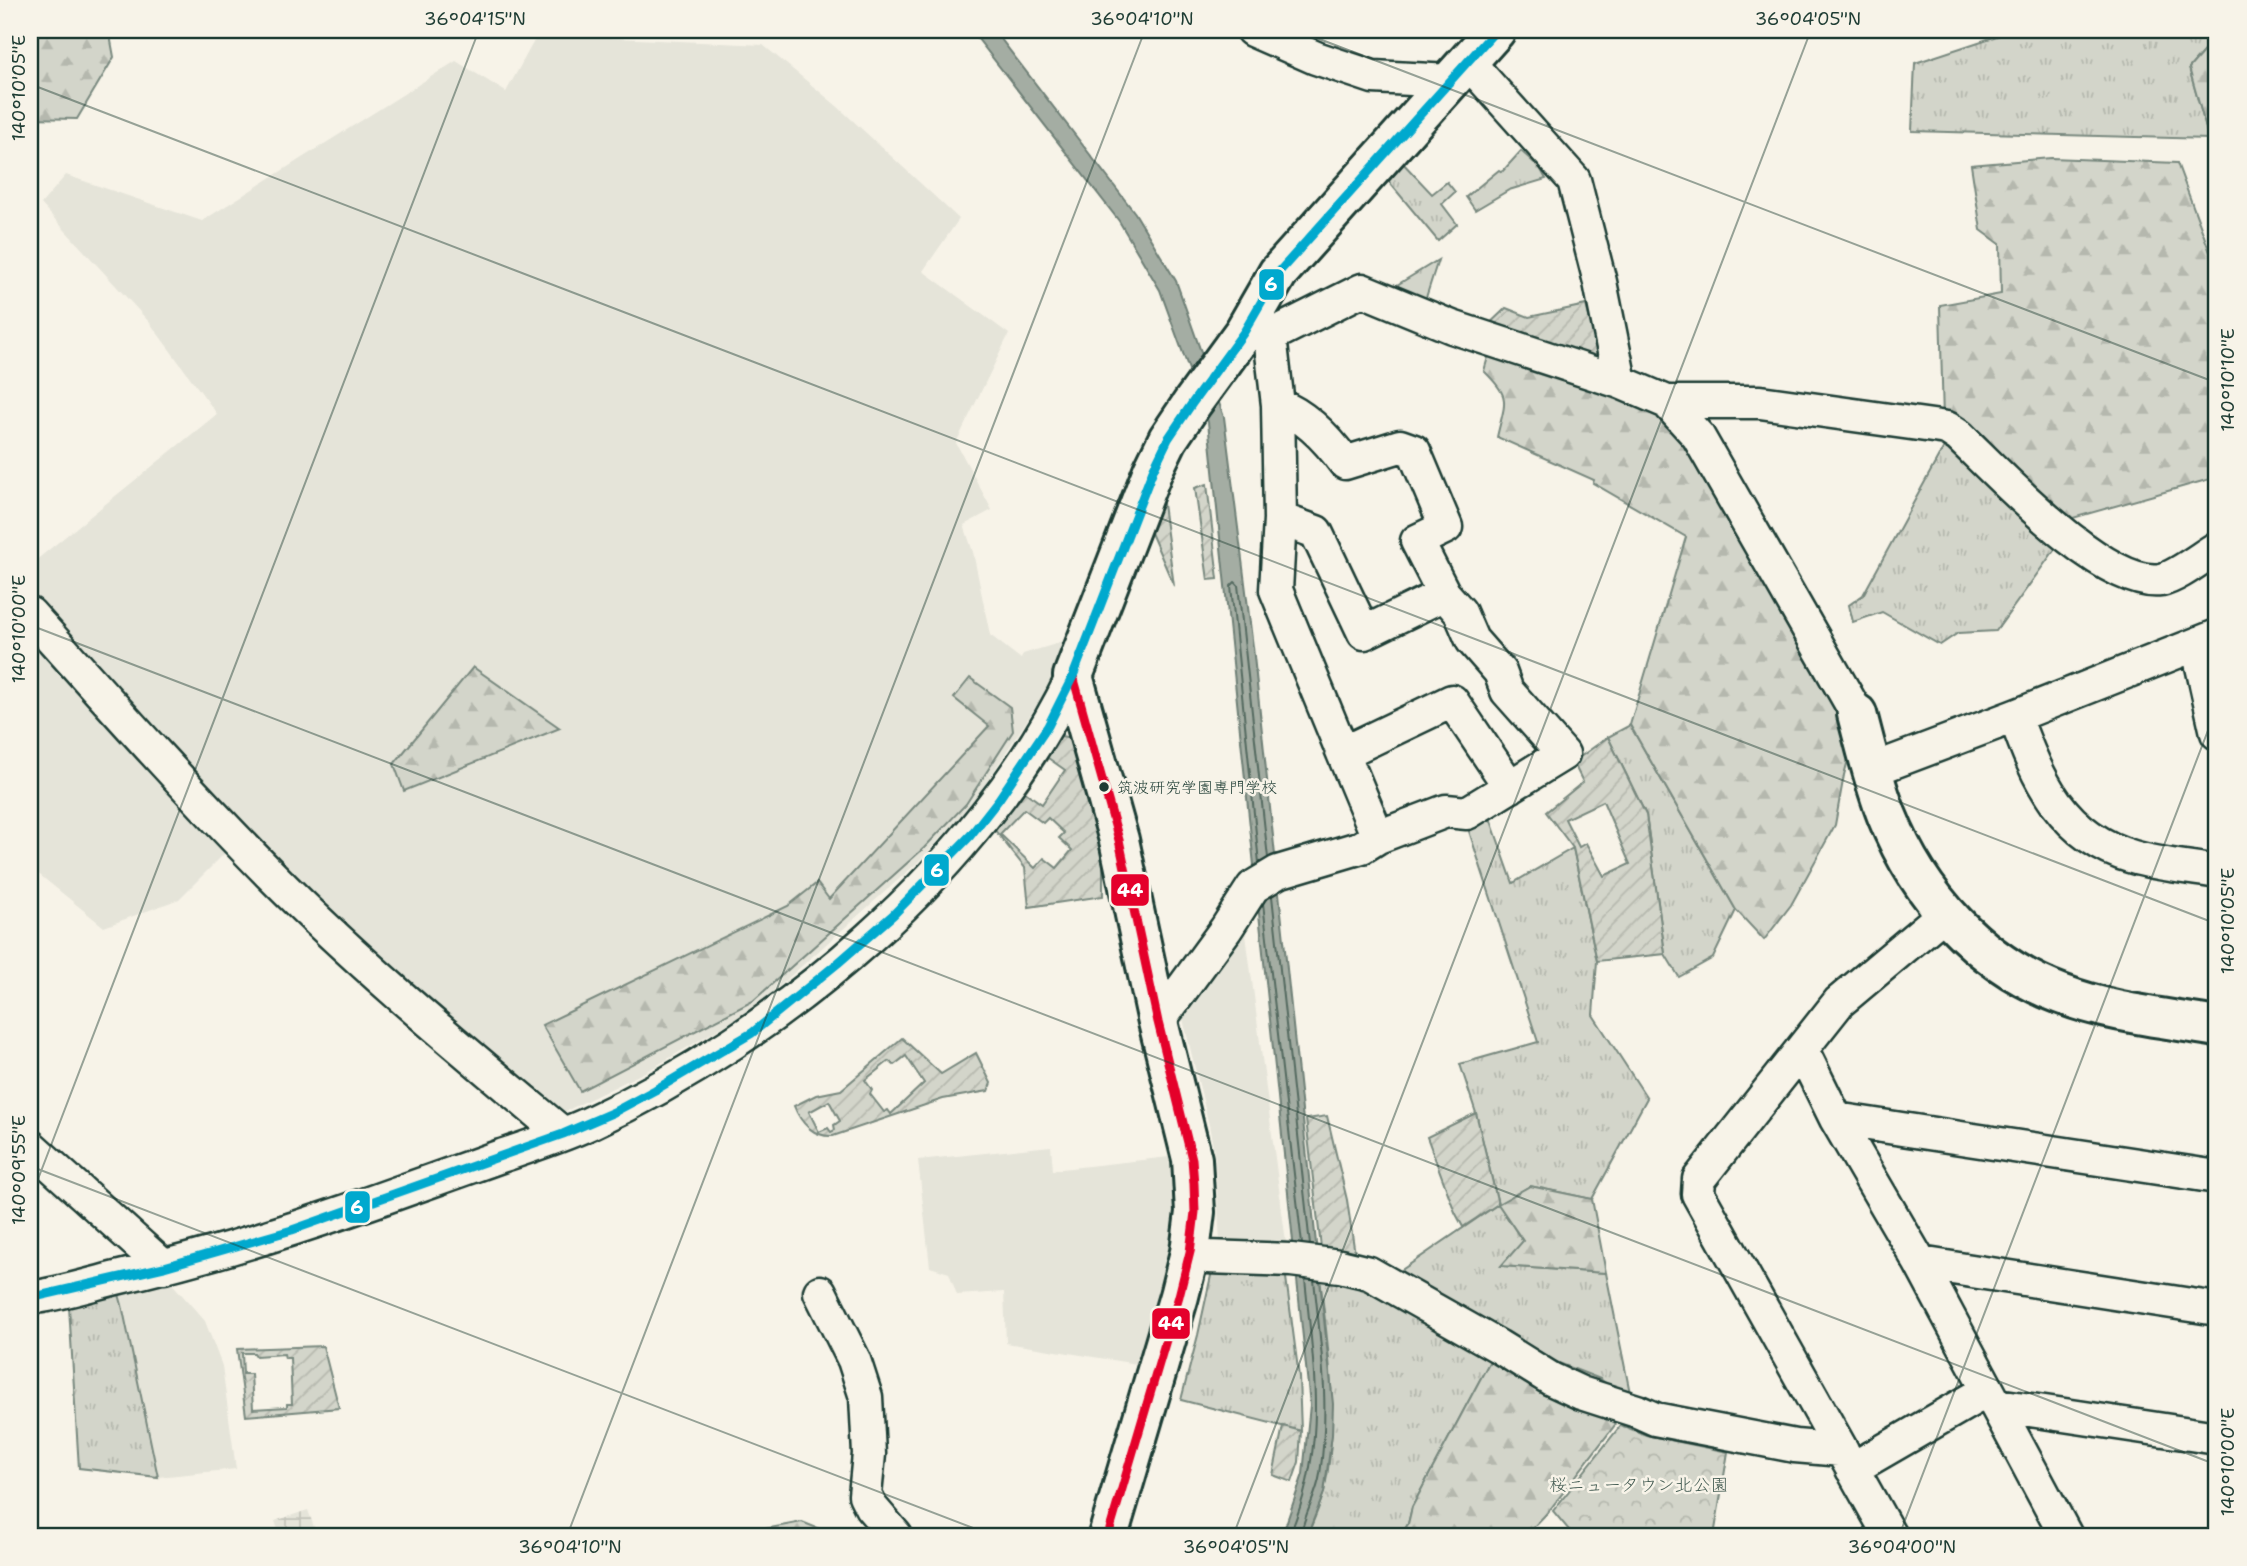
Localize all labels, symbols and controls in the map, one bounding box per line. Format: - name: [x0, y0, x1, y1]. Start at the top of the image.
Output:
- text: 36°04'15"N: [424, 7, 526, 31]
- text: 36°04'10"N: [1090, 7, 1194, 31]
- text: 36°04'05"N: [1755, 7, 1861, 31]
- text: 140°10'05"E: [7, 35, 31, 141]
- line badge: 6: [1258, 268, 1285, 301]
- text: 6: [1264, 272, 1278, 297]
- text: 140°10'10"E: [2216, 328, 2240, 432]
- text: 140°10'00"E: [7, 575, 31, 683]
- place label: 筑波研究学園専門学校: [1117, 777, 1277, 798]
- marker: 筑波研究学園専門学校: [1097, 780, 1111, 794]
- line badge: 6: [923, 853, 950, 887]
- text: 6: [930, 858, 944, 883]
- text: 140°10'05"E: [2216, 868, 2240, 974]
- line badge: 44: [1110, 873, 1150, 907]
- text: 44: [1117, 878, 1144, 903]
- text: 140°09'55"E: [7, 1115, 31, 1225]
- line badge: 6: [344, 1190, 371, 1224]
- text: 6: [350, 1195, 364, 1220]
- line badge: 44: [1151, 1307, 1191, 1340]
- text: 44: [1158, 1311, 1185, 1336]
- text: 140°10'00"E: [2216, 1408, 2240, 1516]
- park label: 桜ニュータウン北公園: [1549, 1473, 1729, 1497]
- text: 36°04'10"N: [518, 1535, 622, 1559]
- text: 36°04'05"N: [1183, 1535, 1289, 1559]
- text: 36°04'00"N: [1848, 1535, 1956, 1559]

